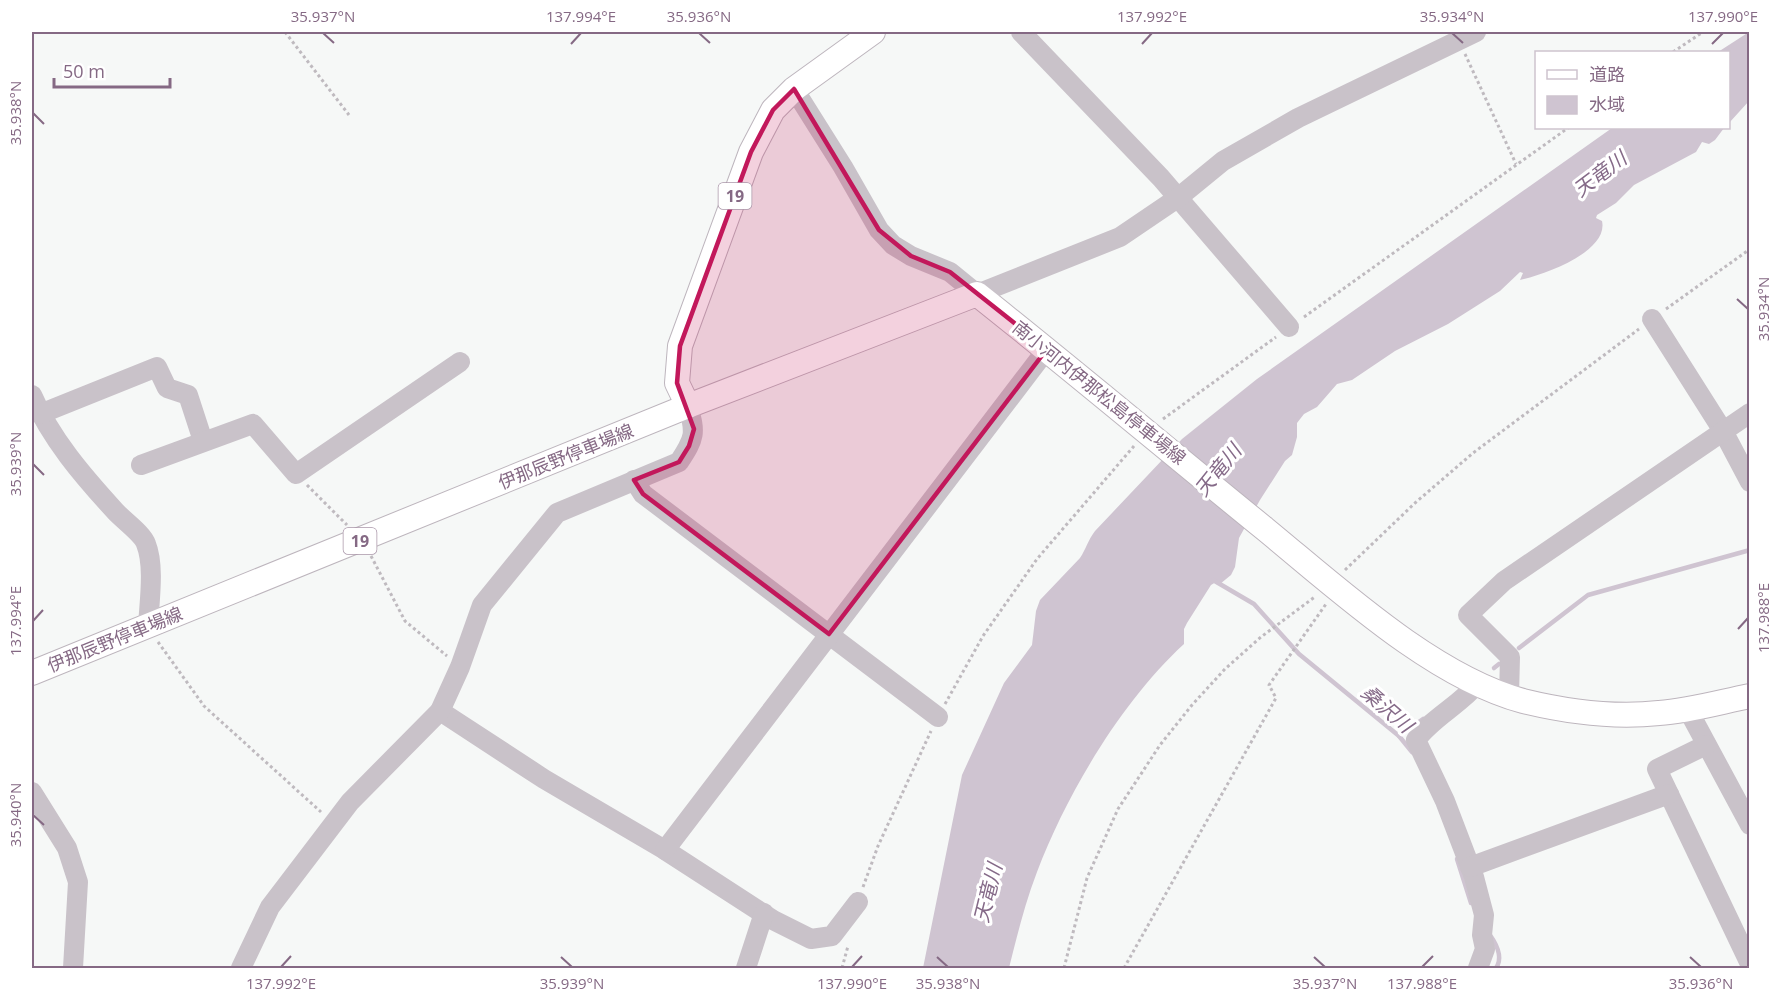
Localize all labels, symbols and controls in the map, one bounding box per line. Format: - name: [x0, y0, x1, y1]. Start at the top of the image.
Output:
- text: 35.937°N: [291, 6, 355, 26]
- text: 137.994°E: [546, 6, 616, 26]
- text: 35.936°N: [667, 6, 731, 26]
- text: 137.992°E: [1117, 6, 1187, 26]
- text: 35.934°N: [1420, 6, 1484, 26]
- text: 137.990°E: [1688, 6, 1758, 26]
- scale bar: [54, 51, 170, 89]
- legend: [1535, 51, 1730, 129]
- text: 50 m: [63, 59, 105, 83]
- text: 道路: [1589, 62, 1625, 86]
- text: 35.938°N: [5, 81, 25, 145]
- text: 水域: [1589, 92, 1625, 116]
- water label: 天竜川: [1568, 144, 1633, 202]
- road number: 19: [718, 183, 752, 209]
- text: 35.934°N: [1753, 277, 1773, 341]
- street label: 南小河内伊那松島停車場線: [1008, 315, 1191, 470]
- street label: 伊那辰野停車場線: [494, 418, 637, 494]
- text: 35.939°N: [5, 432, 25, 496]
- water label: 天竜川: [1188, 436, 1248, 501]
- road number: 19: [344, 528, 376, 554]
- text: 137.988°E: [1753, 583, 1773, 653]
- text: 137.994°E: [5, 586, 25, 656]
- street label: 伊那辰野停車場線: [43, 601, 186, 677]
- water label: 桑沢川: [1356, 679, 1420, 740]
- text: 35.940°N: [5, 783, 25, 847]
- water label: 天竜川: [967, 859, 1008, 925]
- text: 137.992°E: [246, 973, 316, 993]
- text: 35.939°N: [540, 973, 604, 993]
- text: 137.990°E: [817, 973, 887, 993]
- text: 35.938°N: [916, 973, 980, 993]
- text: 35.937°N: [1293, 973, 1357, 993]
- text: 137.988°E: [1387, 973, 1457, 993]
- text: 35.936°N: [1669, 973, 1733, 993]

